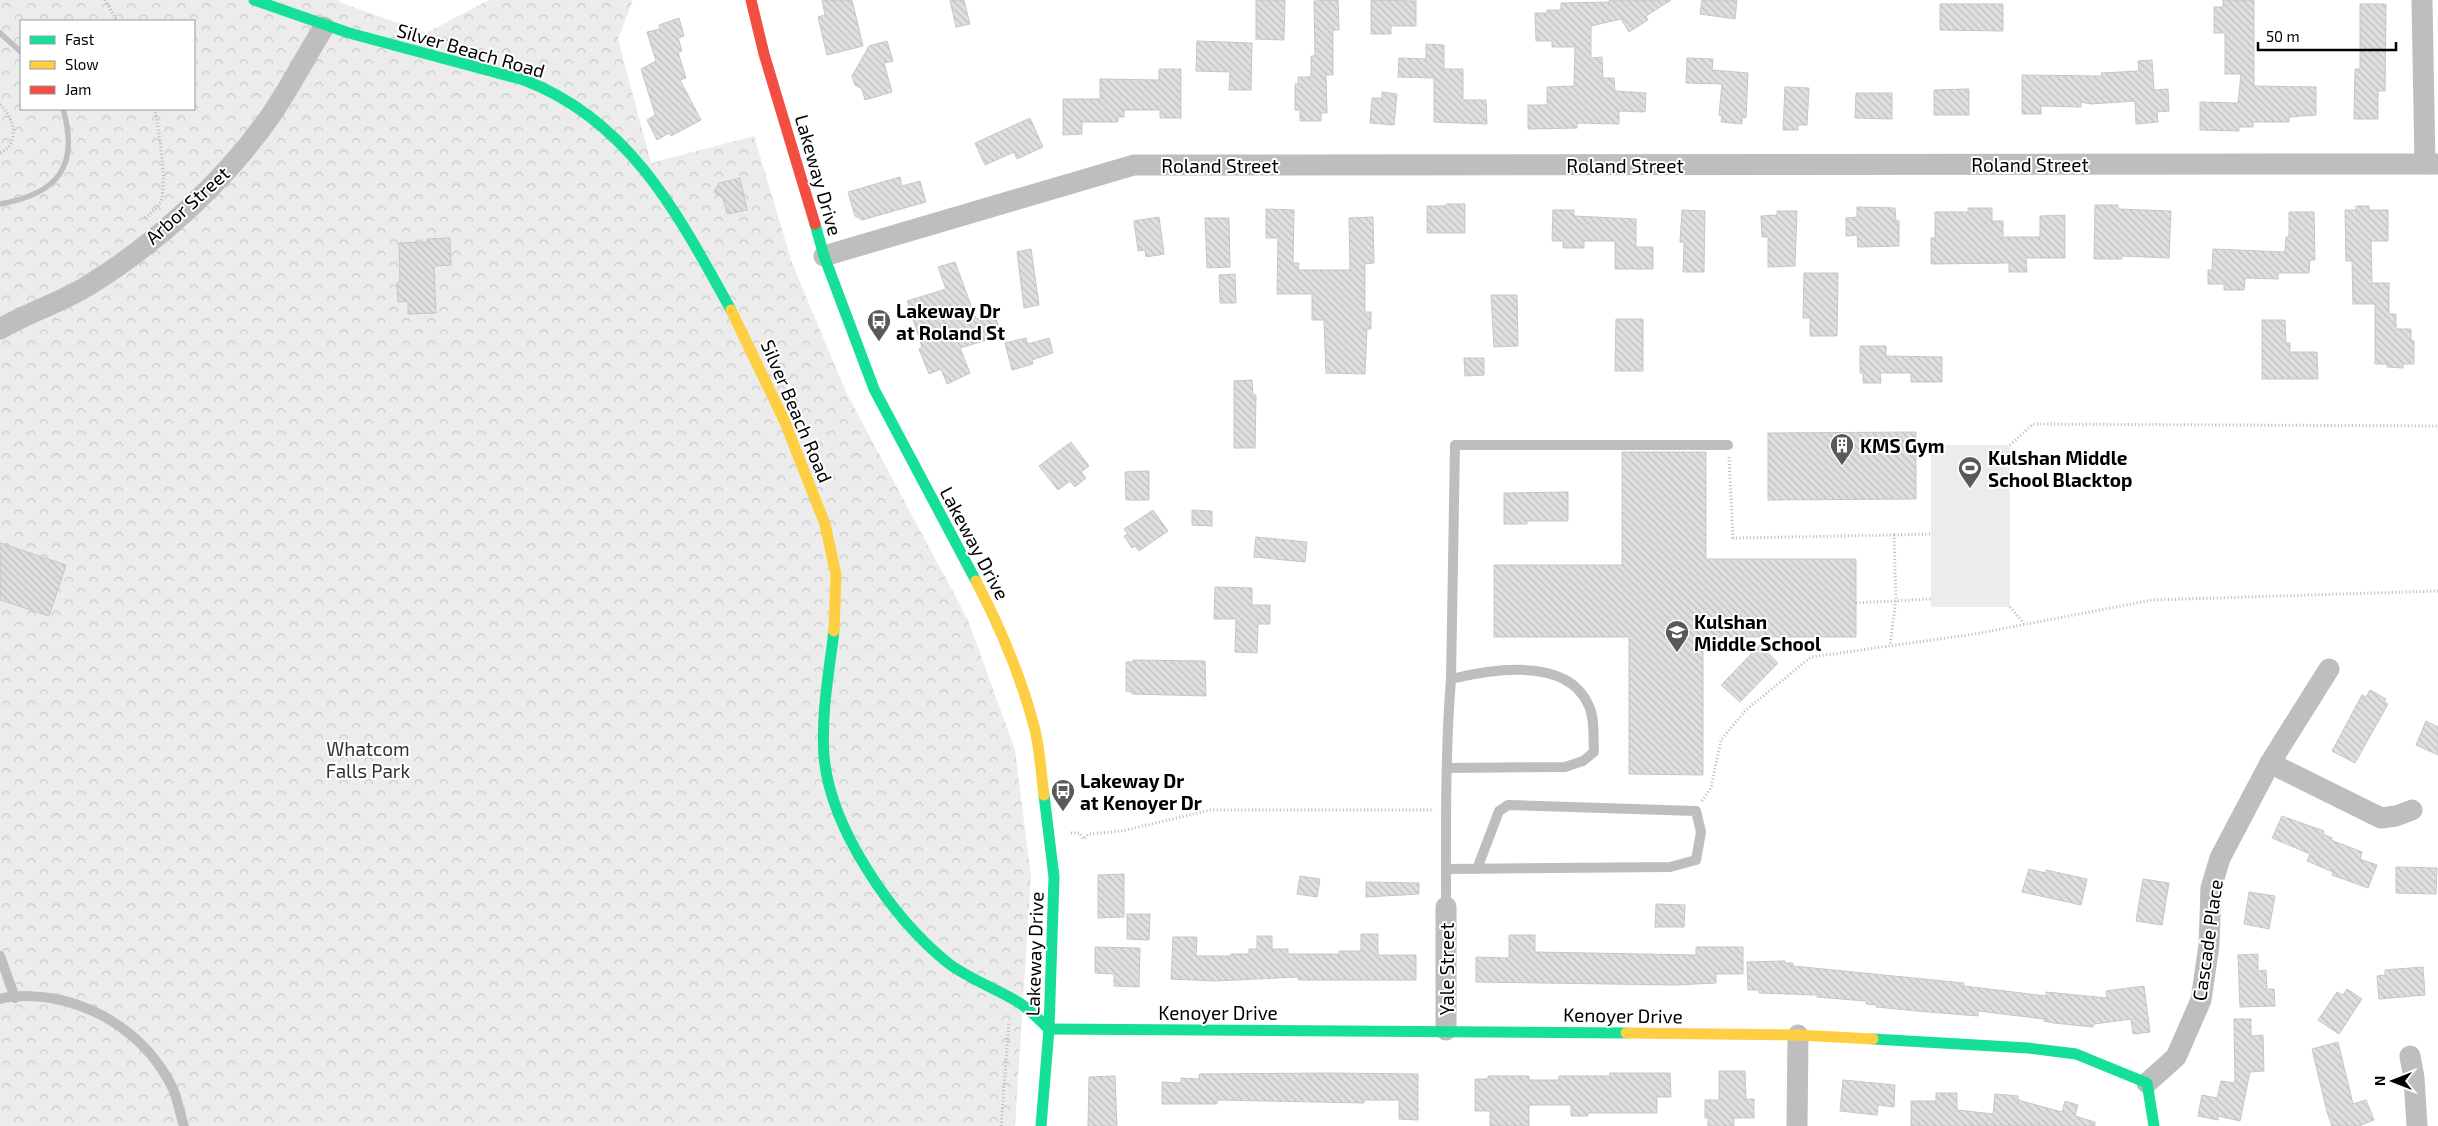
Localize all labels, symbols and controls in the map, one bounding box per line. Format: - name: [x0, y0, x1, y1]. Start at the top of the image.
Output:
- street label: Silver Beach Road: [394, 18, 548, 82]
- legend: [20, 20, 195, 110]
- scale bar: [2258, 20, 2396, 52]
- text: 50 m: [2266, 27, 2300, 45]
- text: Fast: [65, 30, 95, 48]
- text: Slow: [65, 55, 99, 73]
- text: Jam: [65, 80, 91, 98]
- street label: Lakeway Drive: [791, 112, 847, 238]
- street label: Roland Street: [1971, 153, 2089, 176]
- street label: Roland Street: [1161, 154, 1279, 177]
- street label: Roland Street: [1566, 154, 1684, 177]
- street label: Arbor Street: [140, 161, 234, 249]
- place label: Lakeway Dr at Roland St: [896, 299, 1005, 344]
- bus stop icon: Lakeway Dr at Roland St: [866, 308, 892, 342]
- street label: Silver Beach Road: [757, 336, 837, 486]
- building icon: KMS Gym: [1829, 432, 1855, 466]
- place label: KMS Gym: [1860, 434, 1944, 458]
- place label: Kulshan Middle School Blacktop: [1988, 446, 2132, 491]
- sports icon: Kulshan Middle School Blacktop: [1957, 455, 1983, 489]
- street label: Lakeway Drive: [936, 483, 1014, 603]
- place label: Kulshan Middle School: [1694, 610, 1822, 655]
- school or university icon: Kulshan Middle School: [1664, 619, 1690, 653]
- park label: Whatcom Falls Park: [326, 737, 410, 782]
- place label: Lakeway Dr at Kenoyer Dr: [1080, 769, 1202, 815]
- bus stop icon: Lakeway Dr at Kenoyer Dr: [1050, 778, 1076, 812]
- street label: Cascade Place: [2187, 878, 2227, 1002]
- street label: Lakeway Drive: [1020, 891, 1048, 1017]
- street label: Yale Street: [1435, 922, 1458, 1016]
- street label: Kenoyer Drive: [1158, 1001, 1278, 1024]
- street label: Kenoyer Drive: [1563, 1002, 1683, 1028]
- north arrow: [2368, 1056, 2418, 1106]
- text: N: [2371, 1076, 2388, 1086]

